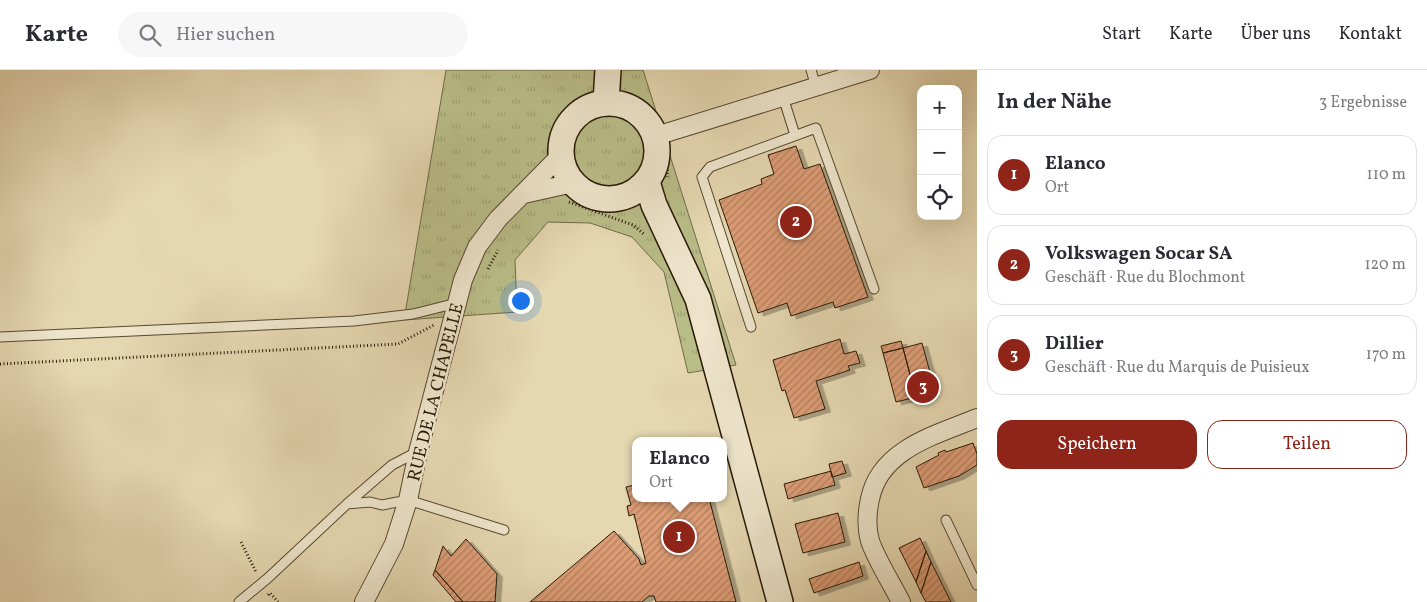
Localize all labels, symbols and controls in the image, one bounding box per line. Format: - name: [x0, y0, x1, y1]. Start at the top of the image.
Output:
- search box: [118, 12, 468, 57]
- text: Karte: [25, 18, 88, 52]
- icon: search: [136, 21, 164, 49]
- text: Hier suchen: [176, 22, 275, 48]
- text: Start: [1102, 22, 1141, 47]
- text: Karte: [1169, 22, 1213, 47]
- text: Über uns: [1241, 22, 1311, 47]
- text: Kontakt: [1339, 22, 1402, 47]
- map controls: [917, 85, 962, 220]
- button: +: [917, 85, 962, 130]
- text: In der Nähe: [997, 88, 1112, 117]
- text: 3 Ergebnisse: [1319, 92, 1407, 114]
- button: −: [917, 130, 962, 175]
- text: Elanco: [1045, 151, 1106, 177]
- text: 1: [1011, 164, 1017, 186]
- text: 110 m: [1367, 164, 1406, 186]
- button: locate: [917, 175, 962, 220]
- text: Ort: [1045, 177, 1069, 199]
- pin: 2: [780, 203, 812, 241]
- text: Volkswagen Socar SA: [1045, 241, 1233, 267]
- text: 2: [1010, 254, 1018, 276]
- text: 120 m: [1364, 254, 1406, 276]
- text: Geschäft · Rue du Blochmont: [1045, 267, 1245, 289]
- your location: [508, 288, 534, 314]
- street label: RUE DE LA CHAPELLE: [402, 300, 471, 484]
- text: Dillier: [1045, 331, 1104, 357]
- text: 3: [1010, 344, 1018, 366]
- text: 170 m: [1366, 344, 1406, 366]
- text: Geschäft · Rue du Marquis de Puisieux: [1045, 357, 1310, 379]
- pin: 3: [907, 368, 939, 406]
- button: Speichern: [997, 420, 1197, 469]
- button: Teilen: [1207, 420, 1407, 469]
- popup: [632, 437, 727, 502]
- text: Elanco: [649, 446, 710, 472]
- text: Ort: [649, 472, 673, 494]
- pin: 1: [663, 518, 695, 556]

